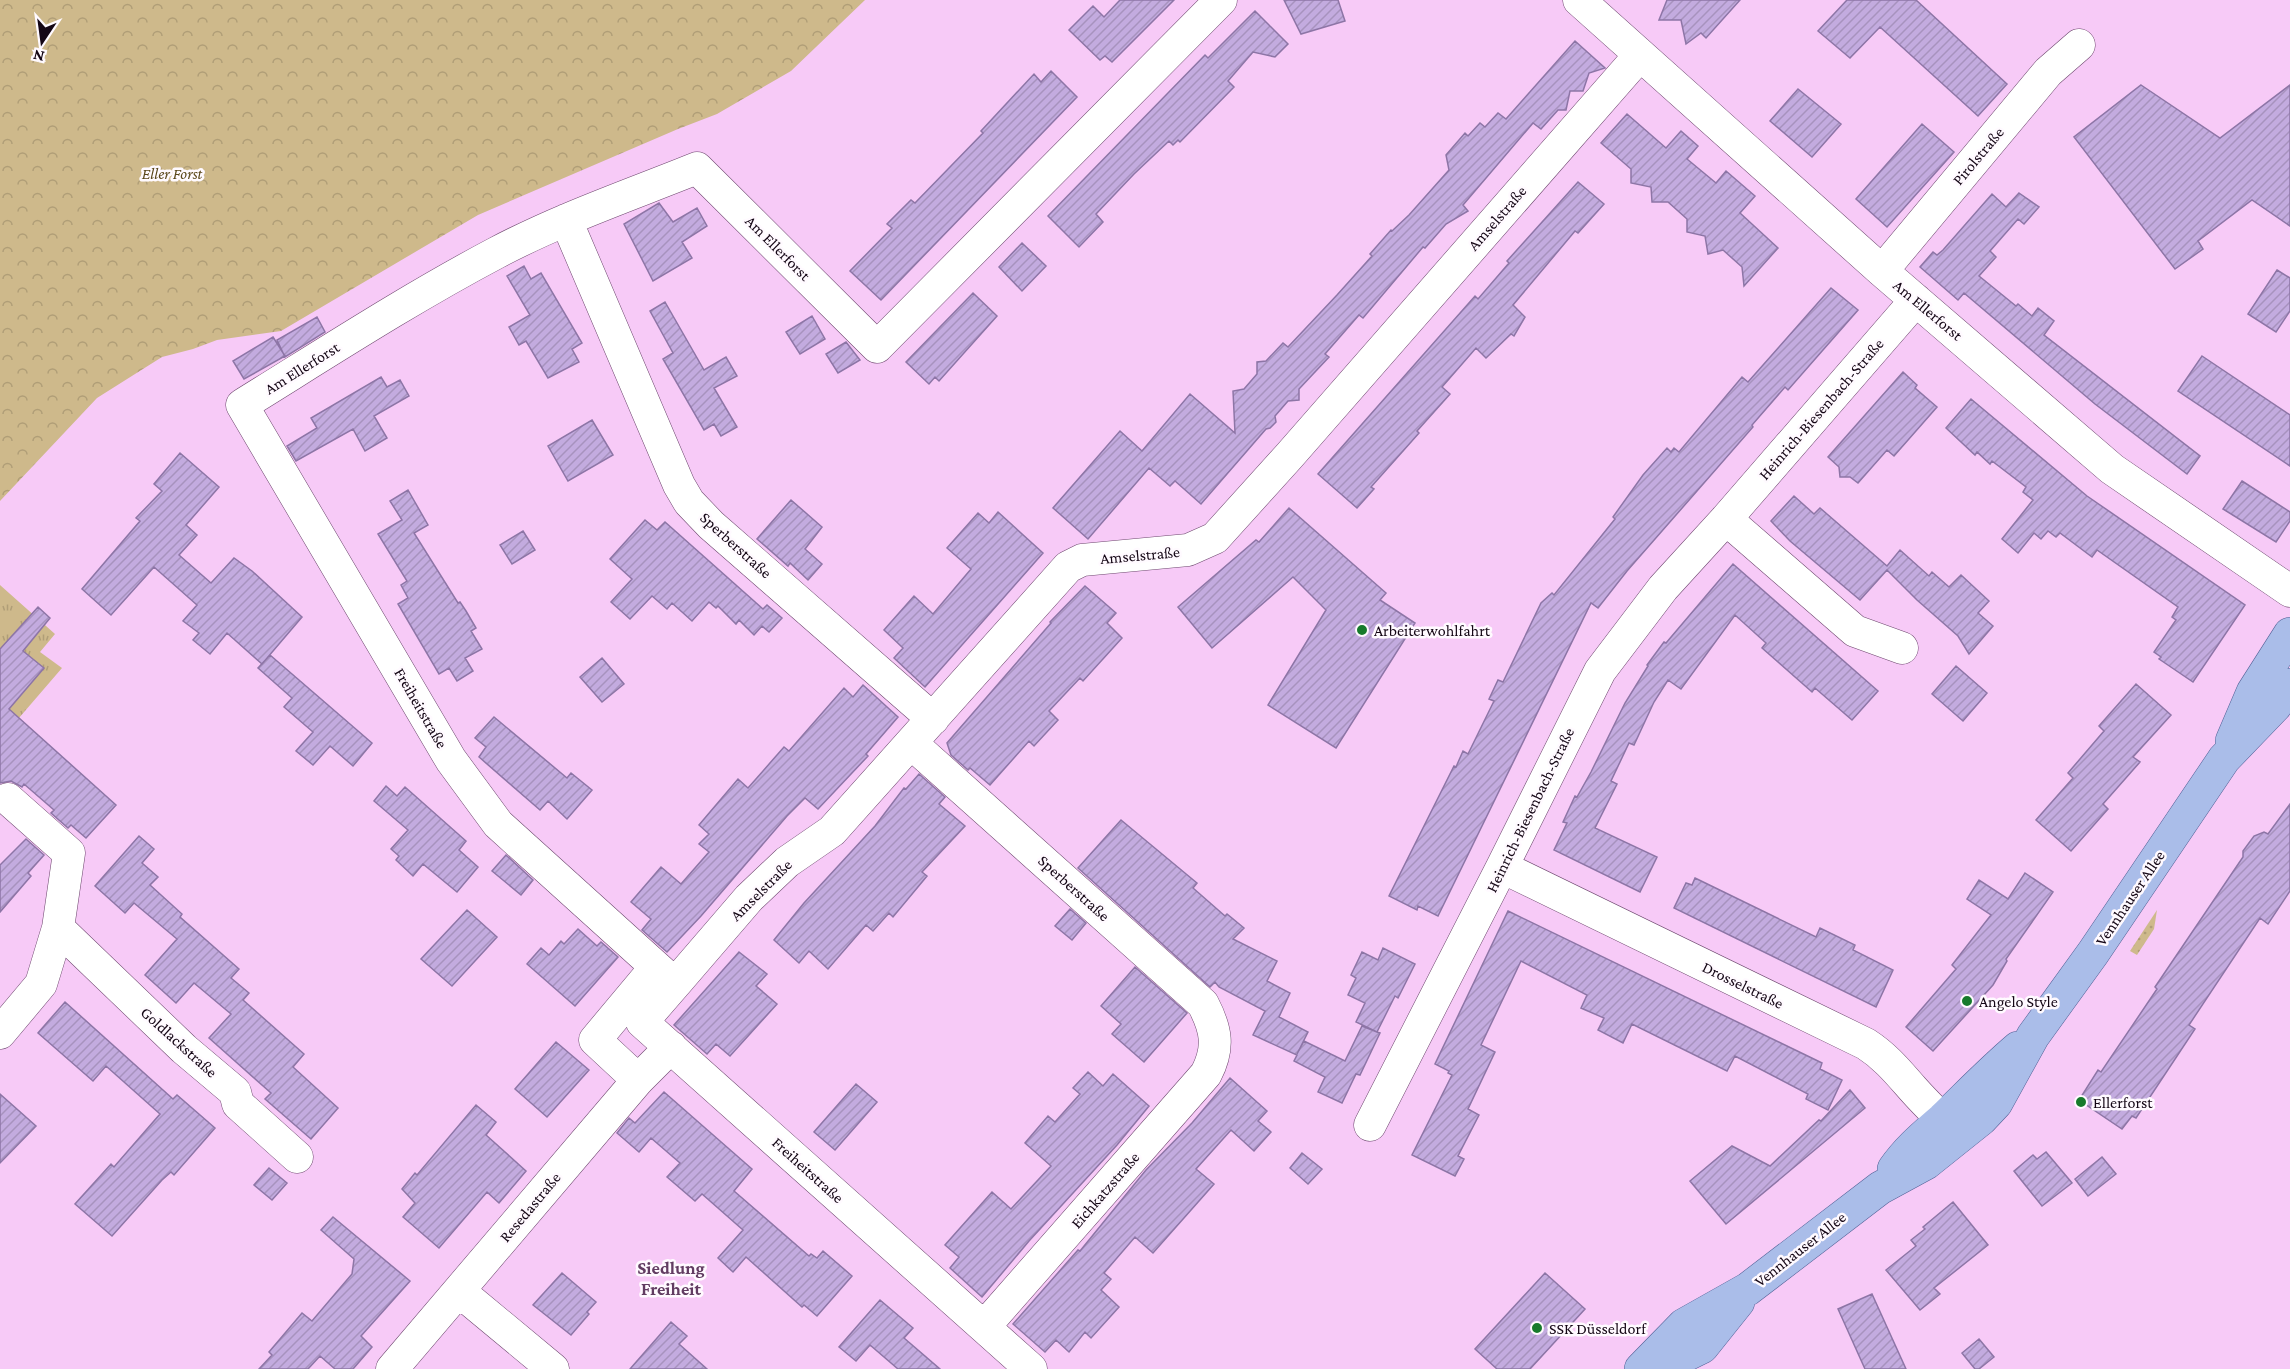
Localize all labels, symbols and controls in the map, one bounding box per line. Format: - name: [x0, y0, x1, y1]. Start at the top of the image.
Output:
- north arrow: [12, 12, 72, 72]
- text: N: [31, 47, 46, 66]
- street label: Pirolstraße: [1949, 124, 2007, 188]
- park label: Eller Forst: [142, 165, 203, 182]
- street label: Amselstraße: [1464, 182, 1530, 254]
- street label: Am Ellerforst: [742, 212, 814, 284]
- street label: Am Ellerforst: [1890, 276, 1966, 344]
- street label: Heinrich-Biesenbach-Straße: [1755, 335, 1887, 483]
- street label: Am Ellerforst: [262, 338, 343, 398]
- street label: Sperberstraße: [696, 509, 775, 582]
- street label: Amselstraße: [1100, 543, 1180, 567]
- place label: Arbeiterwohlfahrt: [1374, 622, 1491, 639]
- marker: Arbeiterwohlfahrt: [1355, 623, 1369, 637]
- street label: Freiheitstraße: [391, 665, 451, 751]
- street label: Heinrich-Biesenbach-Straße: [1483, 725, 1577, 895]
- street label: Vennhauser Allee: [2092, 847, 2168, 949]
- street label: Sperberstraße: [1034, 852, 1113, 925]
- street label: Amselstraße: [727, 856, 795, 924]
- street label: Drosselstraße: [1700, 958, 1786, 1012]
- place label: Angelo Style: [1979, 993, 2058, 1011]
- marker: Angelo Style: [1960, 994, 1974, 1008]
- street label: Goldlackstraße: [137, 1003, 221, 1081]
- place label: Ellerforst: [2093, 1094, 2153, 1111]
- marker: Ellerforst: [2074, 1095, 2088, 1109]
- street label: Freiheitstraße: [769, 1134, 847, 1206]
- street label: Eichkatzstraße: [1067, 1148, 1143, 1232]
- street label: Resedastraße: [496, 1169, 564, 1245]
- street label: Vennhauser Allee: [1751, 1208, 1849, 1290]
- district label: Siedlung Freiheit: [637, 1258, 705, 1299]
- place label: SSK Düsseldorf: [1549, 1320, 1647, 1337]
- marker: SSK Düsseldorf: [1530, 1321, 1544, 1335]

